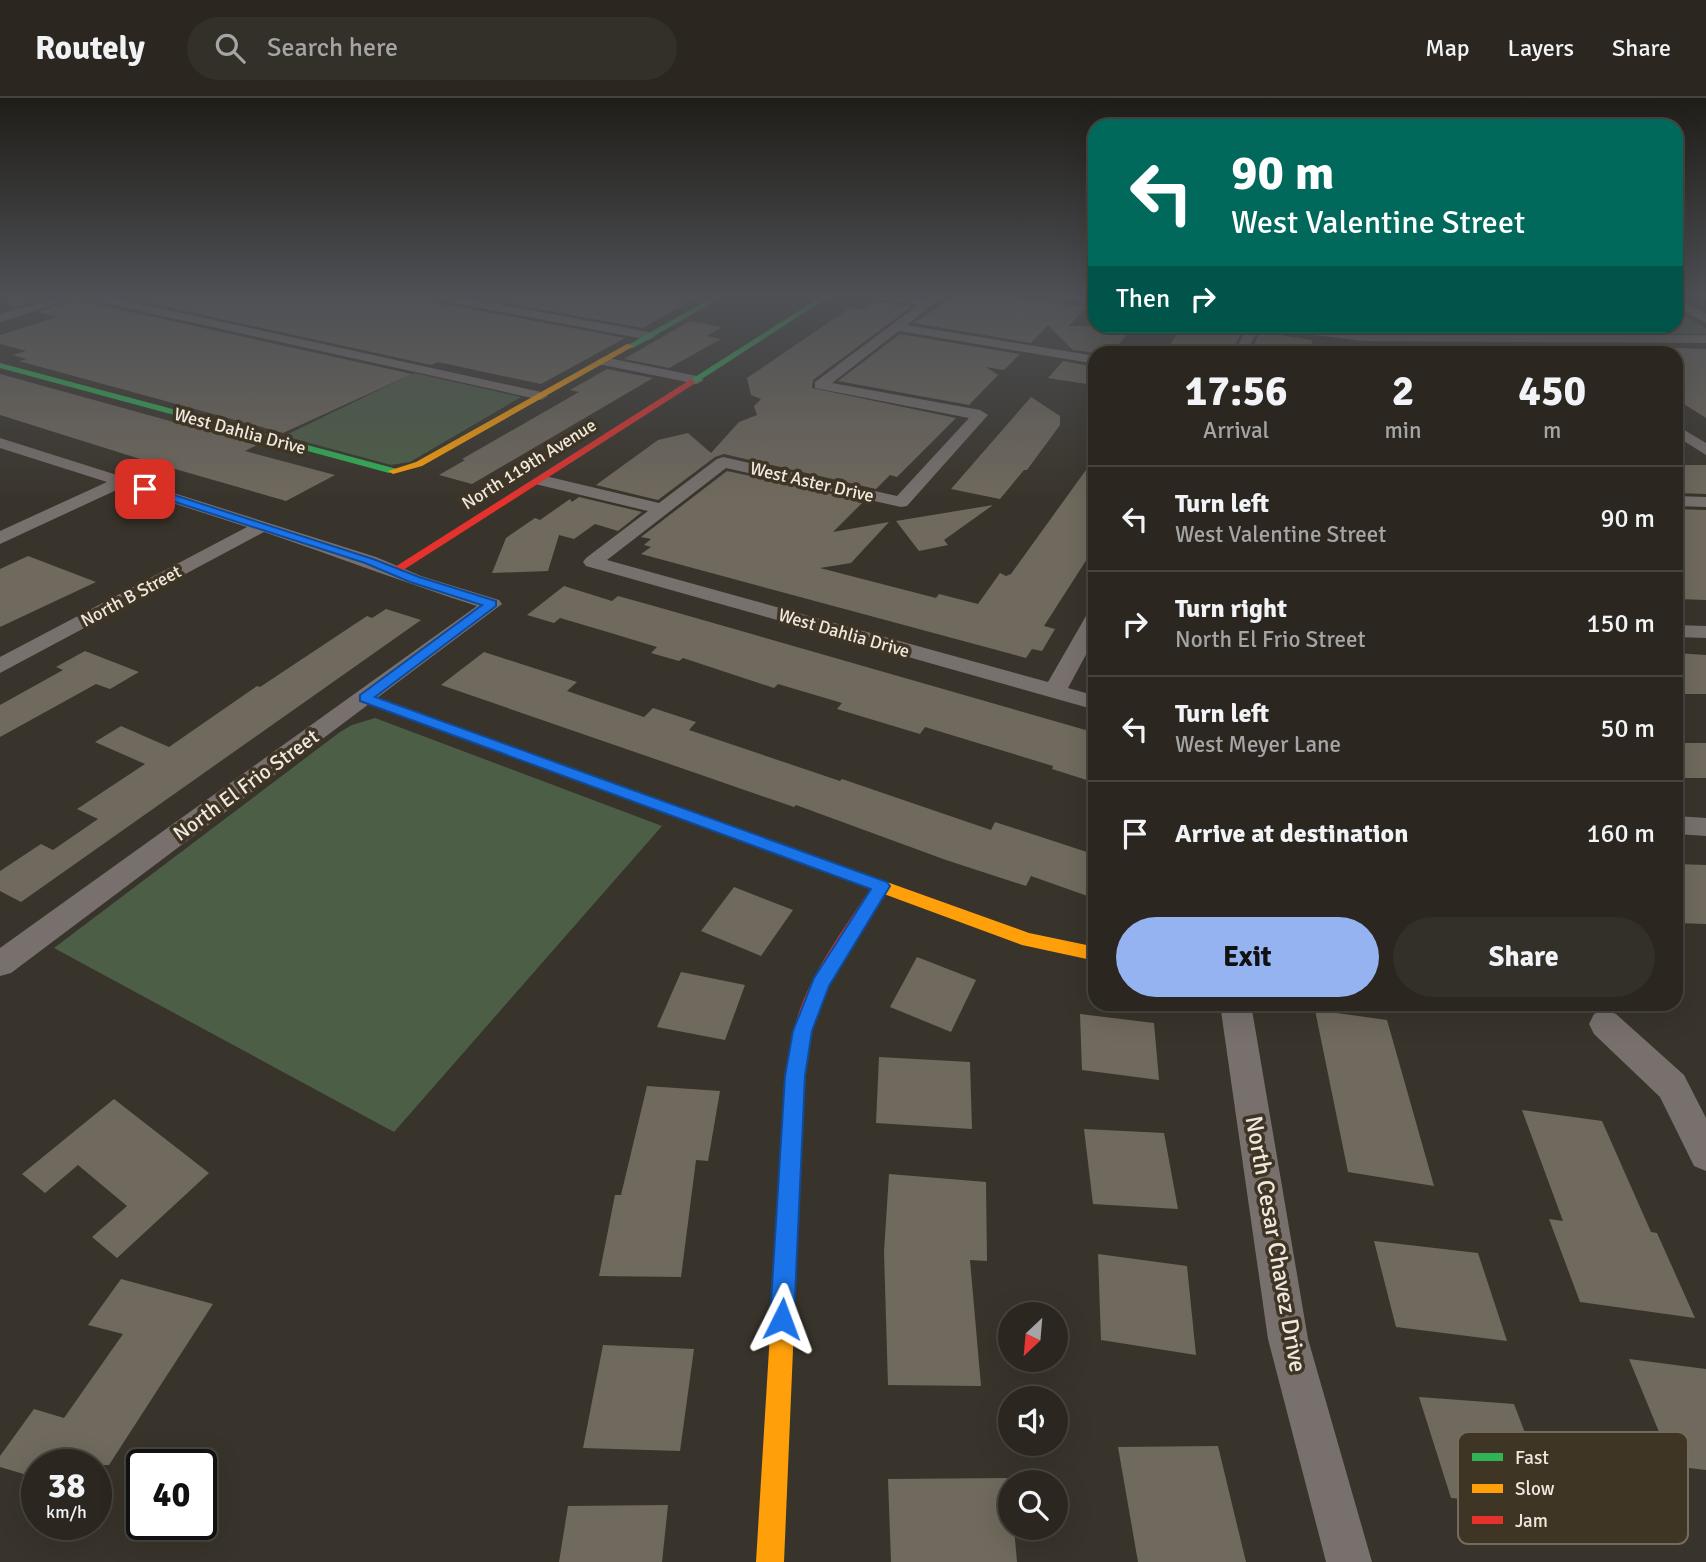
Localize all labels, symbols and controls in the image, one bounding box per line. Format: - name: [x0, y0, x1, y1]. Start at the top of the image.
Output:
- search box: [187, 17, 677, 80]
- text: Routely: [35, 28, 145, 69]
- icon: search: [211, 29, 249, 67]
- text: Search here: [267, 32, 398, 64]
- text: Map: [1425, 33, 1470, 63]
- text: Layers: [1508, 33, 1574, 63]
- text: Share: [1612, 33, 1671, 63]
- text: 90 m: [1231, 143, 1334, 203]
- icon: left: [1116, 147, 1207, 238]
- text: West Valentine Street: [1231, 203, 1525, 242]
- icon: right: [1184, 280, 1222, 318]
- text: Then: [1116, 283, 1170, 315]
- text: 17:56: [1185, 366, 1288, 417]
- text: 2: [1392, 366, 1414, 417]
- text: 450: [1518, 366, 1586, 417]
- street label: West Dahlia Drive: [172, 403, 308, 459]
- street label: North 119th Avenue: [458, 414, 600, 514]
- text: Arrival: [1203, 416, 1269, 445]
- text: min: [1384, 416, 1422, 445]
- text: m: [1543, 416, 1561, 445]
- street label: West Aster Drive: [748, 457, 876, 507]
- pin: [115, 459, 175, 519]
- icon: arrive: [126, 470, 164, 508]
- text: Turn left: [1175, 488, 1269, 520]
- icon: left: [1116, 500, 1154, 538]
- text: 90 m: [1600, 503, 1655, 535]
- text: West Valentine Street: [1175, 520, 1386, 549]
- street label: North B Street: [77, 560, 185, 632]
- text: Turn right: [1175, 593, 1287, 625]
- street label: West Dahlia Drive: [776, 604, 912, 662]
- icon: right: [1116, 605, 1154, 643]
- text: 150 m: [1586, 608, 1655, 640]
- text: North El Frio Street: [1175, 625, 1366, 654]
- text: Turn left: [1175, 698, 1269, 730]
- icon: left: [1116, 710, 1154, 748]
- text: 50 m: [1600, 713, 1655, 745]
- street label: North El Frio Street: [168, 723, 324, 847]
- text: West Meyer Lane: [1175, 730, 1341, 759]
- icon: arrive: [1116, 815, 1154, 853]
- text: Arrive at destination: [1175, 818, 1408, 850]
- text: 160 m: [1586, 818, 1655, 850]
- button: Exit: [1116, 917, 1379, 997]
- button: Share: [1393, 917, 1655, 997]
- street label: North Cesar Chavez Drive: [1239, 1114, 1313, 1374]
- position arrow: [745, 1282, 819, 1356]
- north arrow: [998, 1302, 1068, 1372]
- map controls: [998, 1302, 1068, 1540]
- button: sound: [998, 1386, 1068, 1456]
- legend: [1458, 1432, 1688, 1544]
- text: Fast: [1515, 1446, 1549, 1470]
- speed limit sign: 40: [126, 1449, 217, 1540]
- text: 38: [48, 1464, 85, 1507]
- button: search: [998, 1470, 1068, 1540]
- text: Slow: [1515, 1477, 1555, 1501]
- text: km/h: [46, 1501, 87, 1523]
- text: Jam: [1515, 1509, 1548, 1533]

